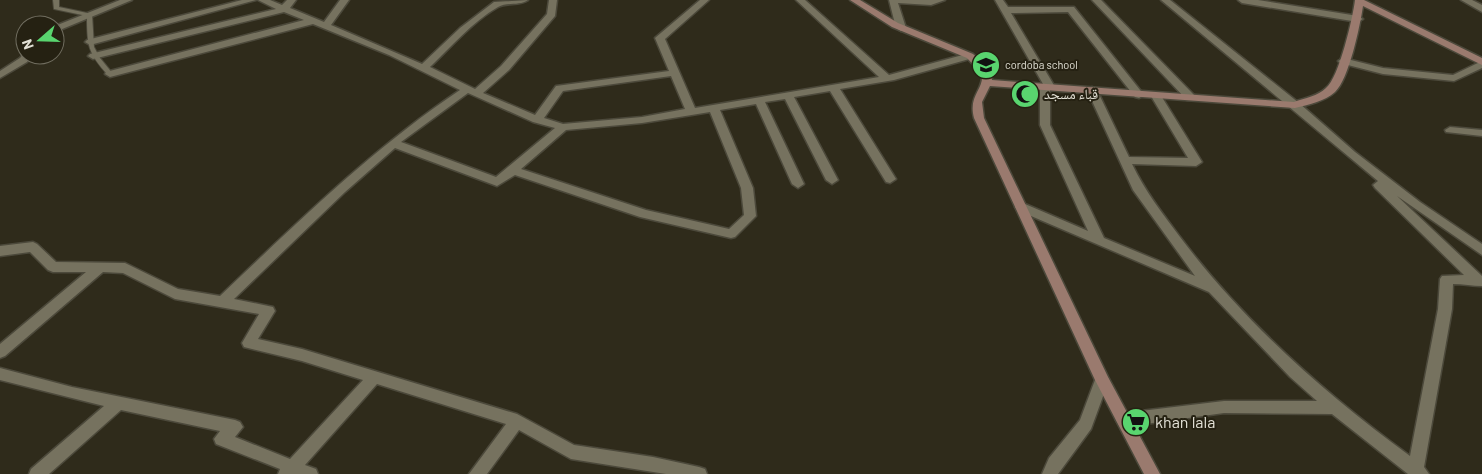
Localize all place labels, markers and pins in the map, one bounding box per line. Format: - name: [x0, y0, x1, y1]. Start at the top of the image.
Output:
- school or university icon: cordoba school: [971, 50, 1001, 80]
- place label: cordoba school: [1005, 58, 1078, 71]
- mosque icon: قباء مسجد: [1010, 79, 1040, 109]
- place label: قباء مسجد: [1044, 85, 1098, 102]
- supermarket icon: khan lala: [1121, 407, 1151, 437]
- place label: khan lala: [1155, 412, 1215, 431]

